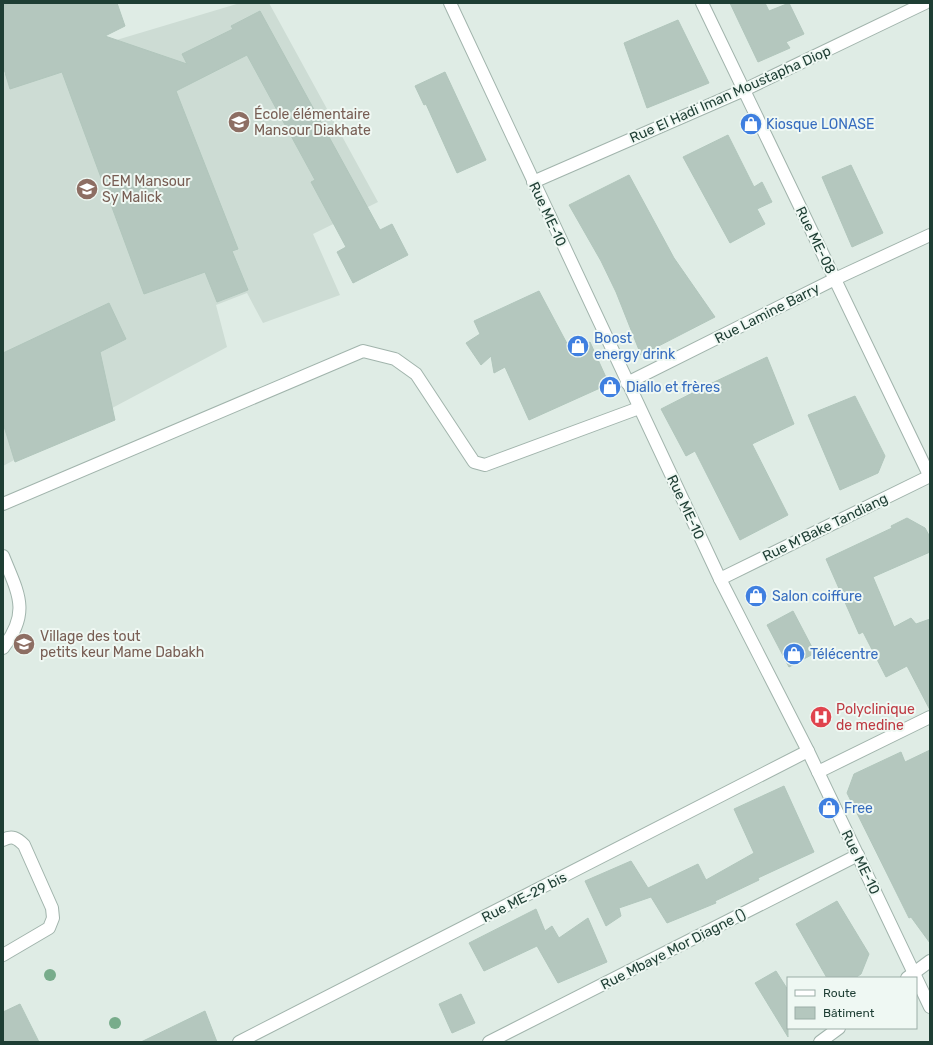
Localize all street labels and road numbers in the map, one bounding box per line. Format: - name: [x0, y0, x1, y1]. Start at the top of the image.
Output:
- street label: Rue El Hadi Iman Moustapha Diop: [627, 42, 833, 147]
- street label: Rue ME-10: [525, 179, 570, 249]
- street label: Rue ME-08: [792, 204, 839, 277]
- street label: Rue Lamine Barry: [712, 280, 823, 347]
- street label: Rue ME-10: [663, 472, 708, 542]
- street label: Rue M'Bake Tandiang: [760, 490, 891, 565]
- street label: Rue ME-10: [838, 827, 883, 897]
- street label: Rue ME-29 bis: [479, 869, 570, 926]
- street label: Rue Mbaye Mor Diagne (): [598, 905, 749, 993]

